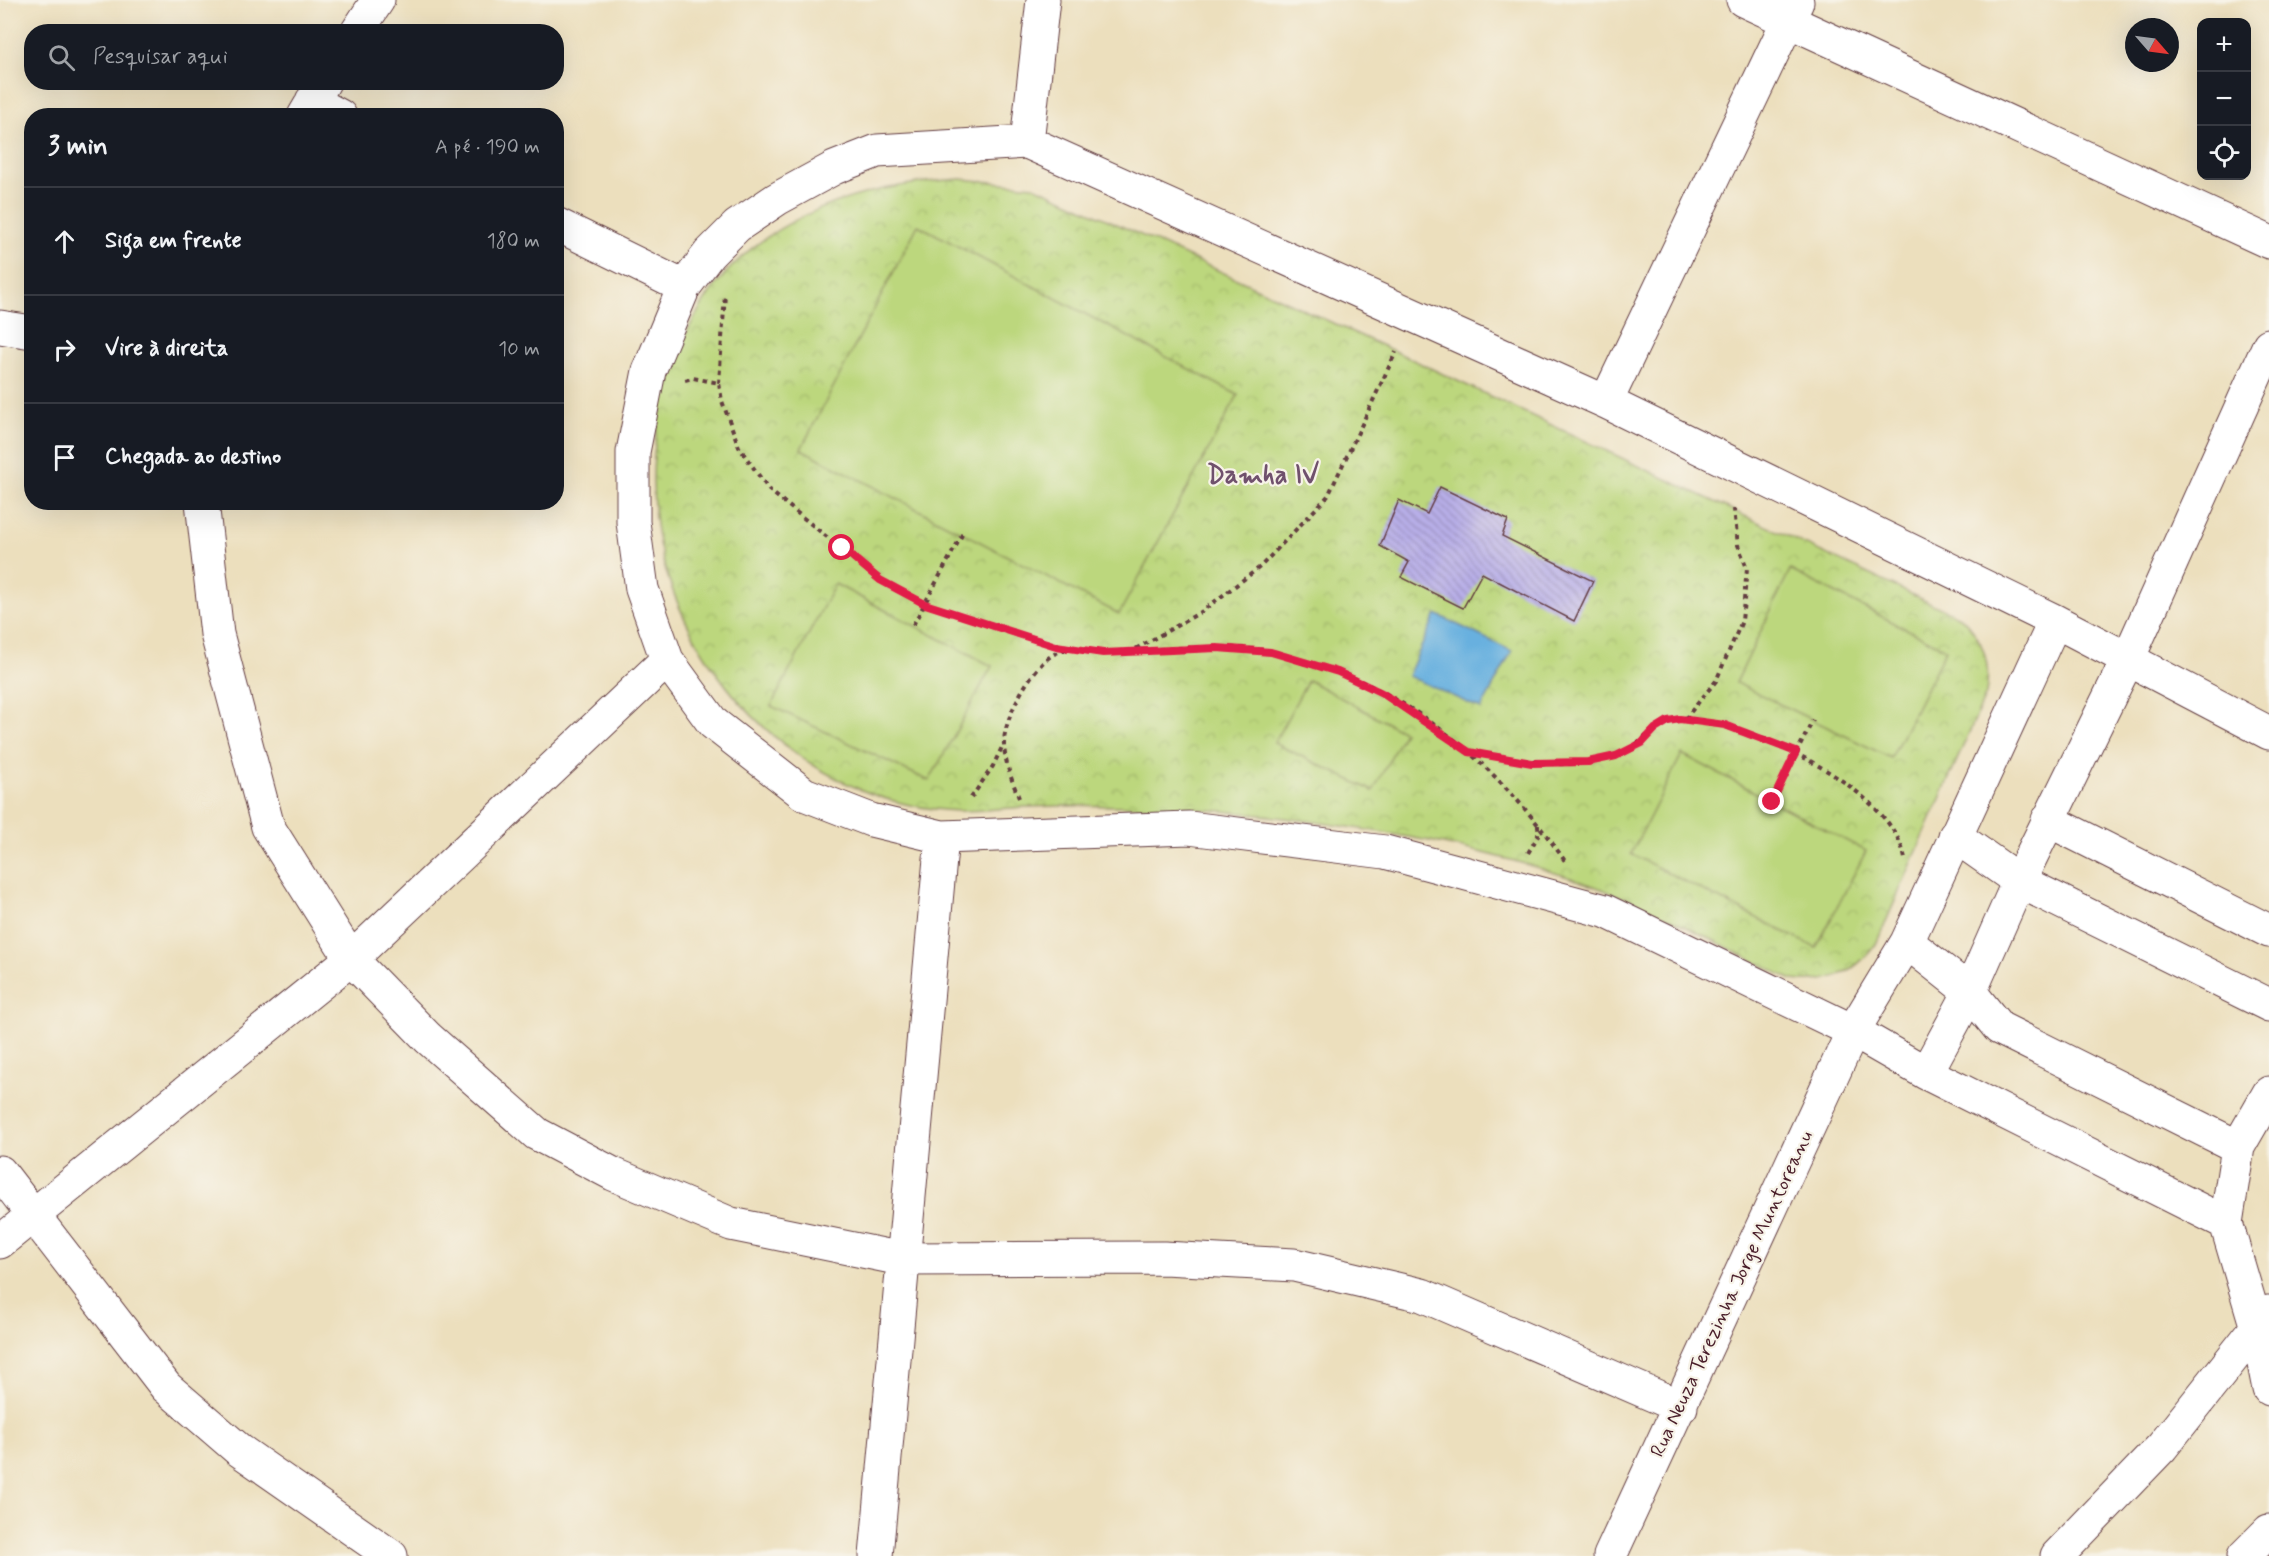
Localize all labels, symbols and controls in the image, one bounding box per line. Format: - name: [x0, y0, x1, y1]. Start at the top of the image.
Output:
- north arrow: [2125, 18, 2179, 72]
- map controls: [2197, 18, 2251, 180]
- button: +: [2197, 18, 2251, 72]
- search box: [24, 24, 564, 90]
- icon: search: [45, 41, 78, 74]
- text: Pesquisar aqui: [93, 43, 228, 71]
- button: −: [2197, 72, 2251, 126]
- button: locate: [2197, 126, 2251, 180]
- text: 3 min: [48, 130, 108, 164]
- text: A pé · 190 m: [435, 134, 540, 161]
- icon: ahead: [48, 225, 81, 258]
- text: Siga em frente: [105, 227, 242, 255]
- text: 180 m: [487, 228, 540, 255]
- icon: right: [48, 333, 81, 366]
- text: Vire à direita: [105, 335, 228, 363]
- text: 10 m: [498, 336, 540, 363]
- icon: arrive: [48, 441, 81, 474]
- text: Chegada ao destino: [105, 443, 281, 471]
- district label: Damha IV: [1207, 459, 1319, 493]
- route start: [828, 534, 854, 560]
- route end: [1758, 788, 1784, 814]
- street label: Rua Neuza Terezinha Jorge Muntoreanu: [1644, 1126, 1820, 1462]

